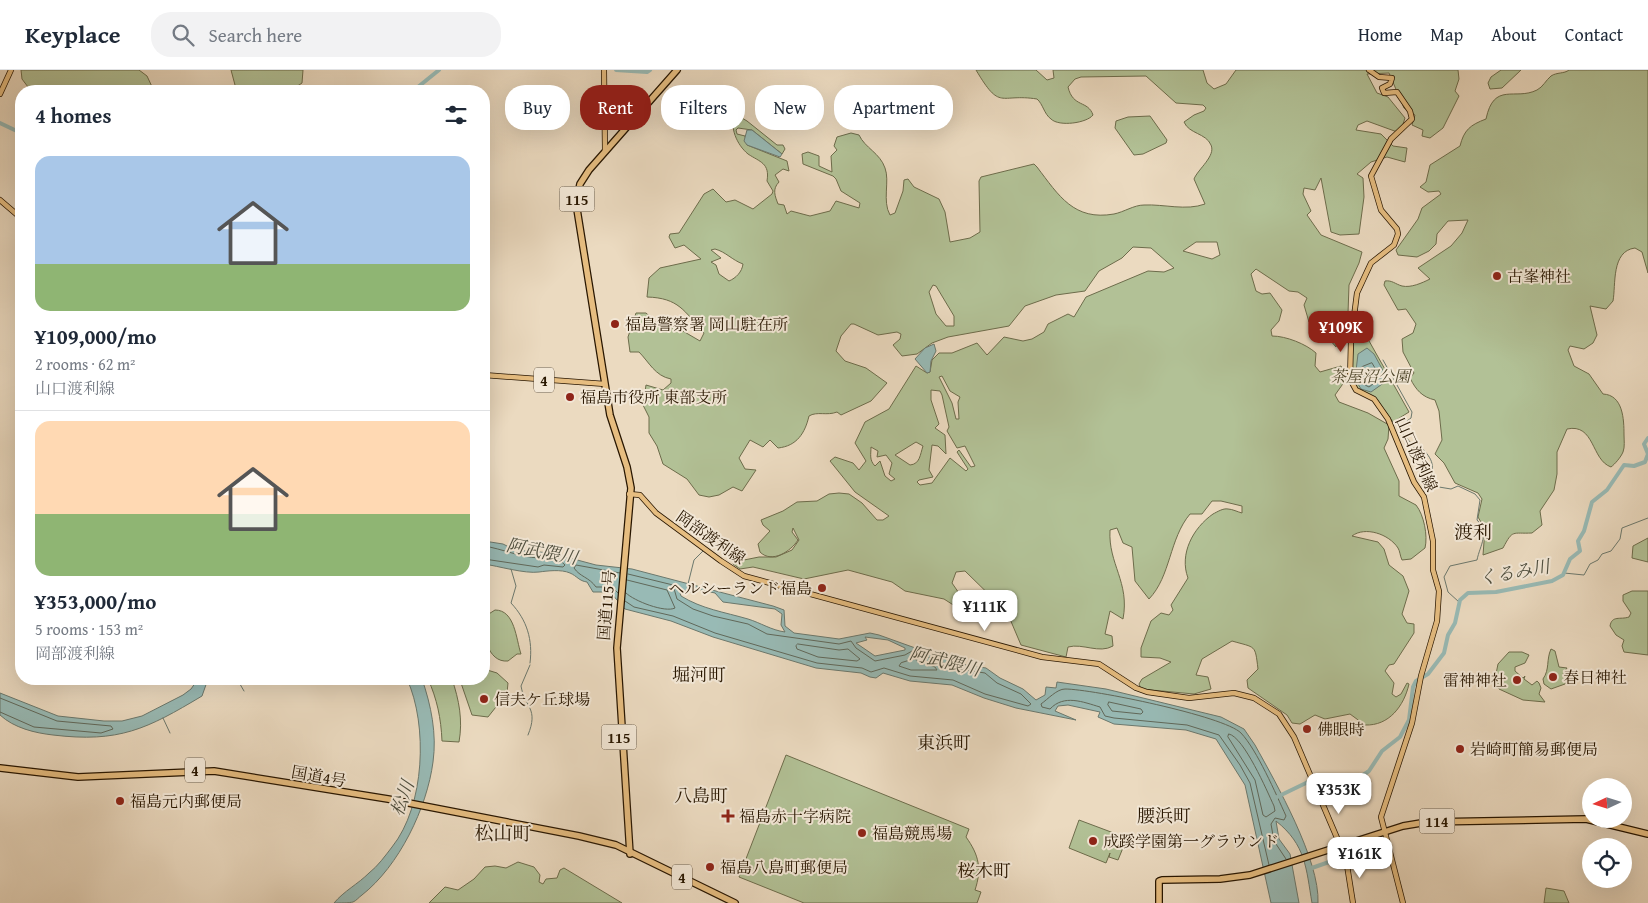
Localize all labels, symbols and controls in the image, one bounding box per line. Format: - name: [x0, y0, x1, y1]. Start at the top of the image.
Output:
- search box: [151, 12, 501, 57]
- text: Keyplace: [25, 17, 121, 52]
- icon: search: [169, 21, 197, 49]
- text: Search here: [209, 21, 302, 49]
- text: Home: [1358, 21, 1402, 48]
- text: Map: [1430, 21, 1463, 48]
- text: About: [1491, 21, 1537, 48]
- text: Contact: [1565, 21, 1623, 48]
- chip: Buy: [505, 85, 570, 130]
- chip: Rent: [580, 85, 651, 130]
- chip: Filters: [661, 85, 745, 130]
- chip: New: [755, 85, 824, 130]
- chip: Apartment: [834, 85, 953, 130]
- text: 4 homes: [35, 100, 111, 131]
- icon: filters: [442, 101, 470, 129]
- road number: 115: [560, 186, 594, 212]
- icon: home: [208, 188, 298, 278]
- place label: 古峯神社: [1507, 264, 1571, 288]
- marker: 古峯神社: [1491, 270, 1503, 282]
- pin: ¥109K: [1306, 310, 1376, 353]
- place label: 福島警察署 岡山駐在所: [625, 312, 789, 336]
- text: ¥109K: [1319, 315, 1363, 339]
- marker: 福島警察署 岡山駐在所: [609, 318, 621, 330]
- text: ¥109,000/mo: [35, 321, 156, 352]
- text: 2 rooms · 62 m²: [35, 352, 135, 376]
- park label: 茶屋沼公園: [1330, 364, 1413, 388]
- road number: 4: [534, 368, 554, 392]
- text: 山口渡利線: [35, 376, 115, 400]
- place label: 福島市役所 東部支所: [580, 385, 728, 409]
- marker: 福島市役所 東部支所: [564, 391, 576, 403]
- street label: 山口渡利線: [1390, 413, 1444, 495]
- icon: home: [208, 454, 298, 544]
- street label: 岡部渡利線: [671, 504, 751, 570]
- district label: 渡利: [1454, 518, 1492, 546]
- water label: 阿武隈川: [504, 531, 582, 572]
- water label: くるみ川: [1476, 552, 1554, 592]
- street label: 国道115号: [591, 569, 621, 641]
- place label: ヘルシーランド福島: [668, 576, 812, 600]
- marker: ヘルシーランド福島: [816, 582, 828, 594]
- text: ¥353,000/mo: [35, 586, 156, 617]
- pin: ¥111K: [950, 590, 1020, 632]
- text: ¥111K: [963, 594, 1007, 618]
- text: 5 rooms · 153 m²: [35, 617, 143, 641]
- water label: 阿武隈川: [907, 639, 985, 683]
- text: 岡部渡利線: [35, 641, 115, 665]
- district label: 堀河町: [672, 661, 726, 688]
- place label: 春日神社: [1563, 665, 1627, 689]
- place label: 雷神神社: [1443, 668, 1507, 692]
- marker: 春日神社: [1547, 671, 1559, 683]
- marker: 雷神神社: [1511, 674, 1523, 686]
- place label: 信夫ケ丘球場: [494, 687, 590, 711]
- marker: 信夫ケ丘球場: [478, 693, 490, 705]
- place label: 佛眼時: [1317, 717, 1365, 741]
- marker: 佛眼時: [1301, 723, 1313, 735]
- road number: 115: [602, 724, 636, 750]
- district label: 東浜町: [917, 729, 971, 756]
- place label: 岩崎町簡易郵便局: [1470, 737, 1598, 761]
- marker: 岩崎町簡易郵便局: [1454, 743, 1466, 755]
- road number: 4: [185, 758, 205, 782]
- street label: 国道4号: [289, 759, 349, 793]
- pin: ¥353K: [1304, 772, 1374, 815]
- water label: 松川: [383, 775, 422, 820]
- text: ¥353K: [1317, 777, 1361, 801]
- north arrow: [1582, 778, 1632, 828]
- map controls: [1582, 778, 1632, 888]
- district label: 八島町: [674, 782, 728, 809]
- place label: 福島元内郵便局: [130, 789, 242, 813]
- marker: 福島元内郵便局: [114, 795, 126, 807]
- district label: 腰浜町: [1137, 802, 1191, 829]
- place label: 福島赤十字病院: [739, 804, 851, 828]
- road number: 114: [1420, 808, 1454, 834]
- marker: 福島赤十字病院: [721, 809, 735, 823]
- district label: 松山町: [474, 819, 532, 847]
- place label: 福島競馬場: [872, 821, 952, 845]
- marker: 福島競馬場: [856, 827, 868, 839]
- place label: 成蹊学園第一グラウンド: [1103, 829, 1279, 853]
- marker: 成蹊学園第一グラウンド: [1087, 835, 1099, 847]
- pin: ¥161K: [1325, 836, 1395, 879]
- button: locate: [1582, 838, 1632, 888]
- text: ¥161K: [1338, 841, 1382, 865]
- place label: 福島八島町郵便局: [720, 855, 848, 879]
- district label: 桜木町: [957, 857, 1011, 884]
- marker: 福島八島町郵便局: [704, 861, 716, 873]
- road number: 4: [672, 864, 692, 890]

